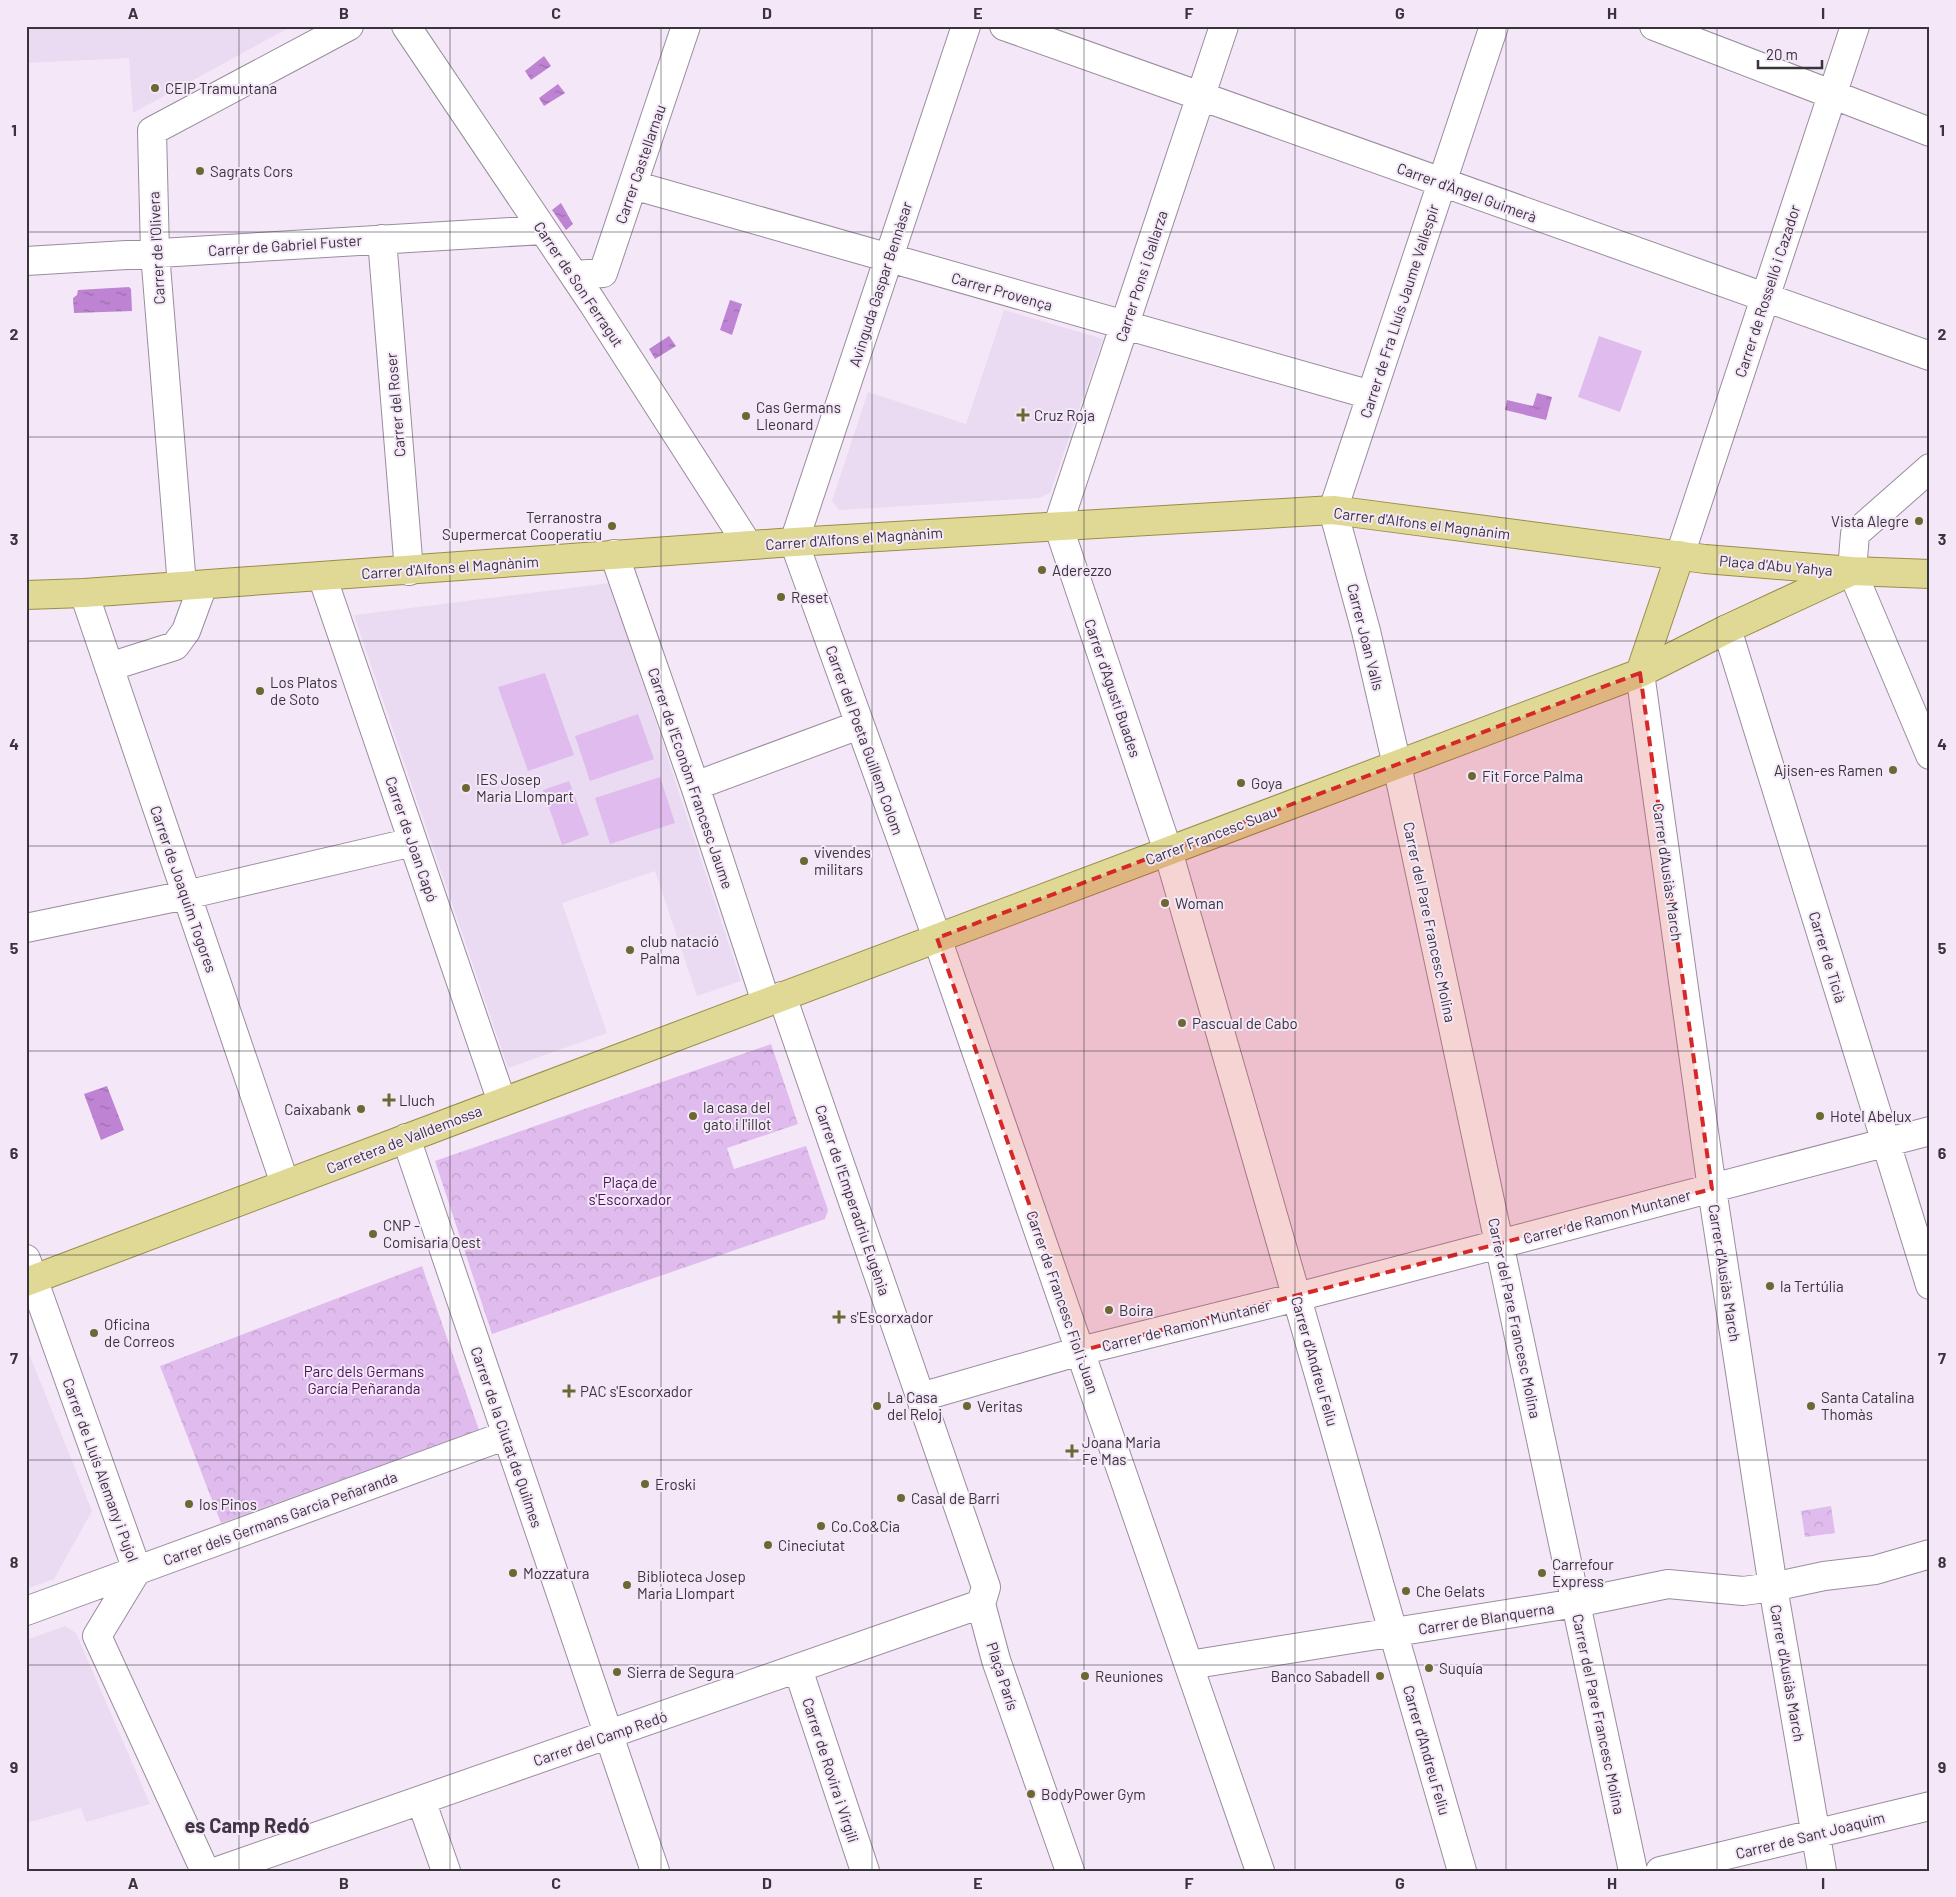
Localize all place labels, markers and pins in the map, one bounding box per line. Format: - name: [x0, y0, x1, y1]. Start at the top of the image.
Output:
- place label: CEIP Tramuntana: [165, 79, 277, 97]
- marker: CEIP Tramuntana: [149, 82, 161, 94]
- place label: Sagrats Cors: [210, 162, 293, 180]
- marker: Sagrats Cors: [194, 165, 206, 177]
- place label: Cas Germans Lleonard: [756, 398, 841, 433]
- place label: Cruz Roja: [1034, 406, 1095, 424]
- marker: Cruz Roja: [1016, 408, 1030, 422]
- marker: Cas Germans Lleonard: [740, 410, 752, 422]
- place label: Terranostra Supermercat Cooperatiu: [442, 508, 602, 543]
- place label: Vista Alegre: [1831, 512, 1909, 530]
- marker: Vista Alegre: [1913, 515, 1925, 527]
- marker: Terranostra Supermercat Cooperatiu: [606, 520, 618, 532]
- place label: Aderezzo: [1052, 561, 1112, 579]
- marker: Aderezzo: [1036, 564, 1048, 576]
- place label: Reset: [791, 588, 829, 606]
- marker: Reset: [775, 591, 787, 603]
- place label: Los Platos de Soto: [270, 673, 337, 708]
- marker: Los Platos de Soto: [254, 685, 266, 697]
- place label: Ajisen-es Ramen: [1774, 761, 1883, 779]
- marker: Ajisen-es Ramen: [1887, 764, 1899, 776]
- place label: Fit Force Palma: [1482, 767, 1583, 785]
- place label: IES Josep Maria Llompart: [476, 770, 574, 805]
- marker: Fit Force Palma: [1466, 770, 1478, 782]
- place label: Goya: [1251, 774, 1282, 792]
- marker: Goya: [1235, 777, 1247, 789]
- marker: IES Josep Maria Llompart: [460, 782, 472, 794]
- place label: vivendes militars: [814, 843, 871, 878]
- marker: vivendes militars: [798, 855, 810, 867]
- place label: Woman: [1175, 894, 1224, 912]
- marker: Woman: [1159, 897, 1171, 909]
- place label: club natació Palma: [640, 932, 719, 967]
- marker: club natació Palma: [624, 944, 636, 956]
- place label: Pascual de Cabo: [1192, 1014, 1298, 1032]
- marker: Pascual de Cabo: [1176, 1017, 1188, 1029]
- place label: Lluch: [399, 1091, 435, 1109]
- marker: Lluch: [383, 1094, 395, 1106]
- place label: la casa del gato i l'illot: [703, 1098, 772, 1133]
- place label: Caixabank: [284, 1100, 351, 1118]
- marker: Caixabank: [355, 1103, 367, 1115]
- place label: Hotel Abelux: [1830, 1107, 1911, 1125]
- marker: la casa del gato i l'illot: [687, 1110, 699, 1122]
- marker: Hotel Abelux: [1814, 1110, 1826, 1122]
- place label: CNP - Comisaria Oest: [383, 1216, 481, 1251]
- marker: CNP - Comisaria Oest: [367, 1228, 379, 1240]
- place label: la Tertúlia: [1780, 1277, 1844, 1295]
- marker: la Tertúlia: [1764, 1280, 1776, 1292]
- place label: Boira: [1119, 1301, 1154, 1319]
- marker: Boira: [1103, 1304, 1115, 1316]
- place label: s'Escorxador: [850, 1308, 934, 1326]
- marker: s'Escorxador: [832, 1310, 846, 1324]
- place label: Oficina de Correos: [104, 1315, 175, 1350]
- marker: Oficina de Correos: [88, 1327, 100, 1339]
- place label: PAC s'Escorxador: [580, 1382, 693, 1400]
- marker: PAC s'Escorxador: [562, 1384, 576, 1398]
- place label: La Casa del Reloj: [887, 1388, 942, 1423]
- place label: Santa Catalina Thomàs: [1821, 1388, 1914, 1423]
- place label: Veritas: [977, 1397, 1023, 1415]
- marker: La Casa del Reloj: [871, 1400, 883, 1412]
- marker: Veritas: [961, 1400, 973, 1412]
- marker: Santa Catalina Thomàs: [1805, 1400, 1817, 1412]
- place label: Joana Maria Fe Mas: [1082, 1433, 1161, 1468]
- marker: Joana Maria Fe Mas: [1066, 1445, 1078, 1457]
- place label: Eroski: [655, 1475, 696, 1493]
- marker: Eroski: [639, 1478, 651, 1490]
- place label: Casal de Barri: [911, 1489, 1000, 1507]
- marker: Casal de Barri: [895, 1492, 907, 1504]
- place label: los Pinos: [199, 1495, 257, 1513]
- marker: los Pinos: [183, 1498, 195, 1510]
- place label: Co.Co&Cia: [831, 1517, 900, 1535]
- marker: Co.Co&Cia: [815, 1520, 827, 1532]
- place label: Cineciutat: [778, 1536, 845, 1554]
- marker: Cineciutat: [762, 1539, 774, 1551]
- place label: Carrefour Express: [1552, 1555, 1614, 1590]
- place label: Mozzatura: [523, 1564, 589, 1582]
- marker: Mozzatura: [507, 1567, 519, 1579]
- place label: Biblioteca Josep Maria Llompart: [637, 1567, 746, 1602]
- marker: Carrefour Express: [1536, 1567, 1548, 1579]
- marker: Biblioteca Josep Maria Llompart: [621, 1579, 633, 1591]
- place label: Che Gelats: [1416, 1582, 1485, 1600]
- marker: Che Gelats: [1400, 1585, 1412, 1597]
- place label: Suquía: [1439, 1659, 1483, 1677]
- marker: Suquía: [1423, 1662, 1435, 1674]
- place label: Sierra de Segura: [627, 1663, 734, 1681]
- marker: Sierra de Segura: [611, 1666, 623, 1678]
- place label: Reuniones: [1095, 1667, 1163, 1685]
- place label: Banco Sabadell: [1271, 1667, 1370, 1685]
- marker: Reuniones: [1079, 1670, 1091, 1682]
- marker: Banco Sabadell: [1374, 1670, 1386, 1682]
- place label: BodyPower Gym: [1041, 1785, 1146, 1803]
- marker: BodyPower Gym: [1025, 1788, 1037, 1800]

